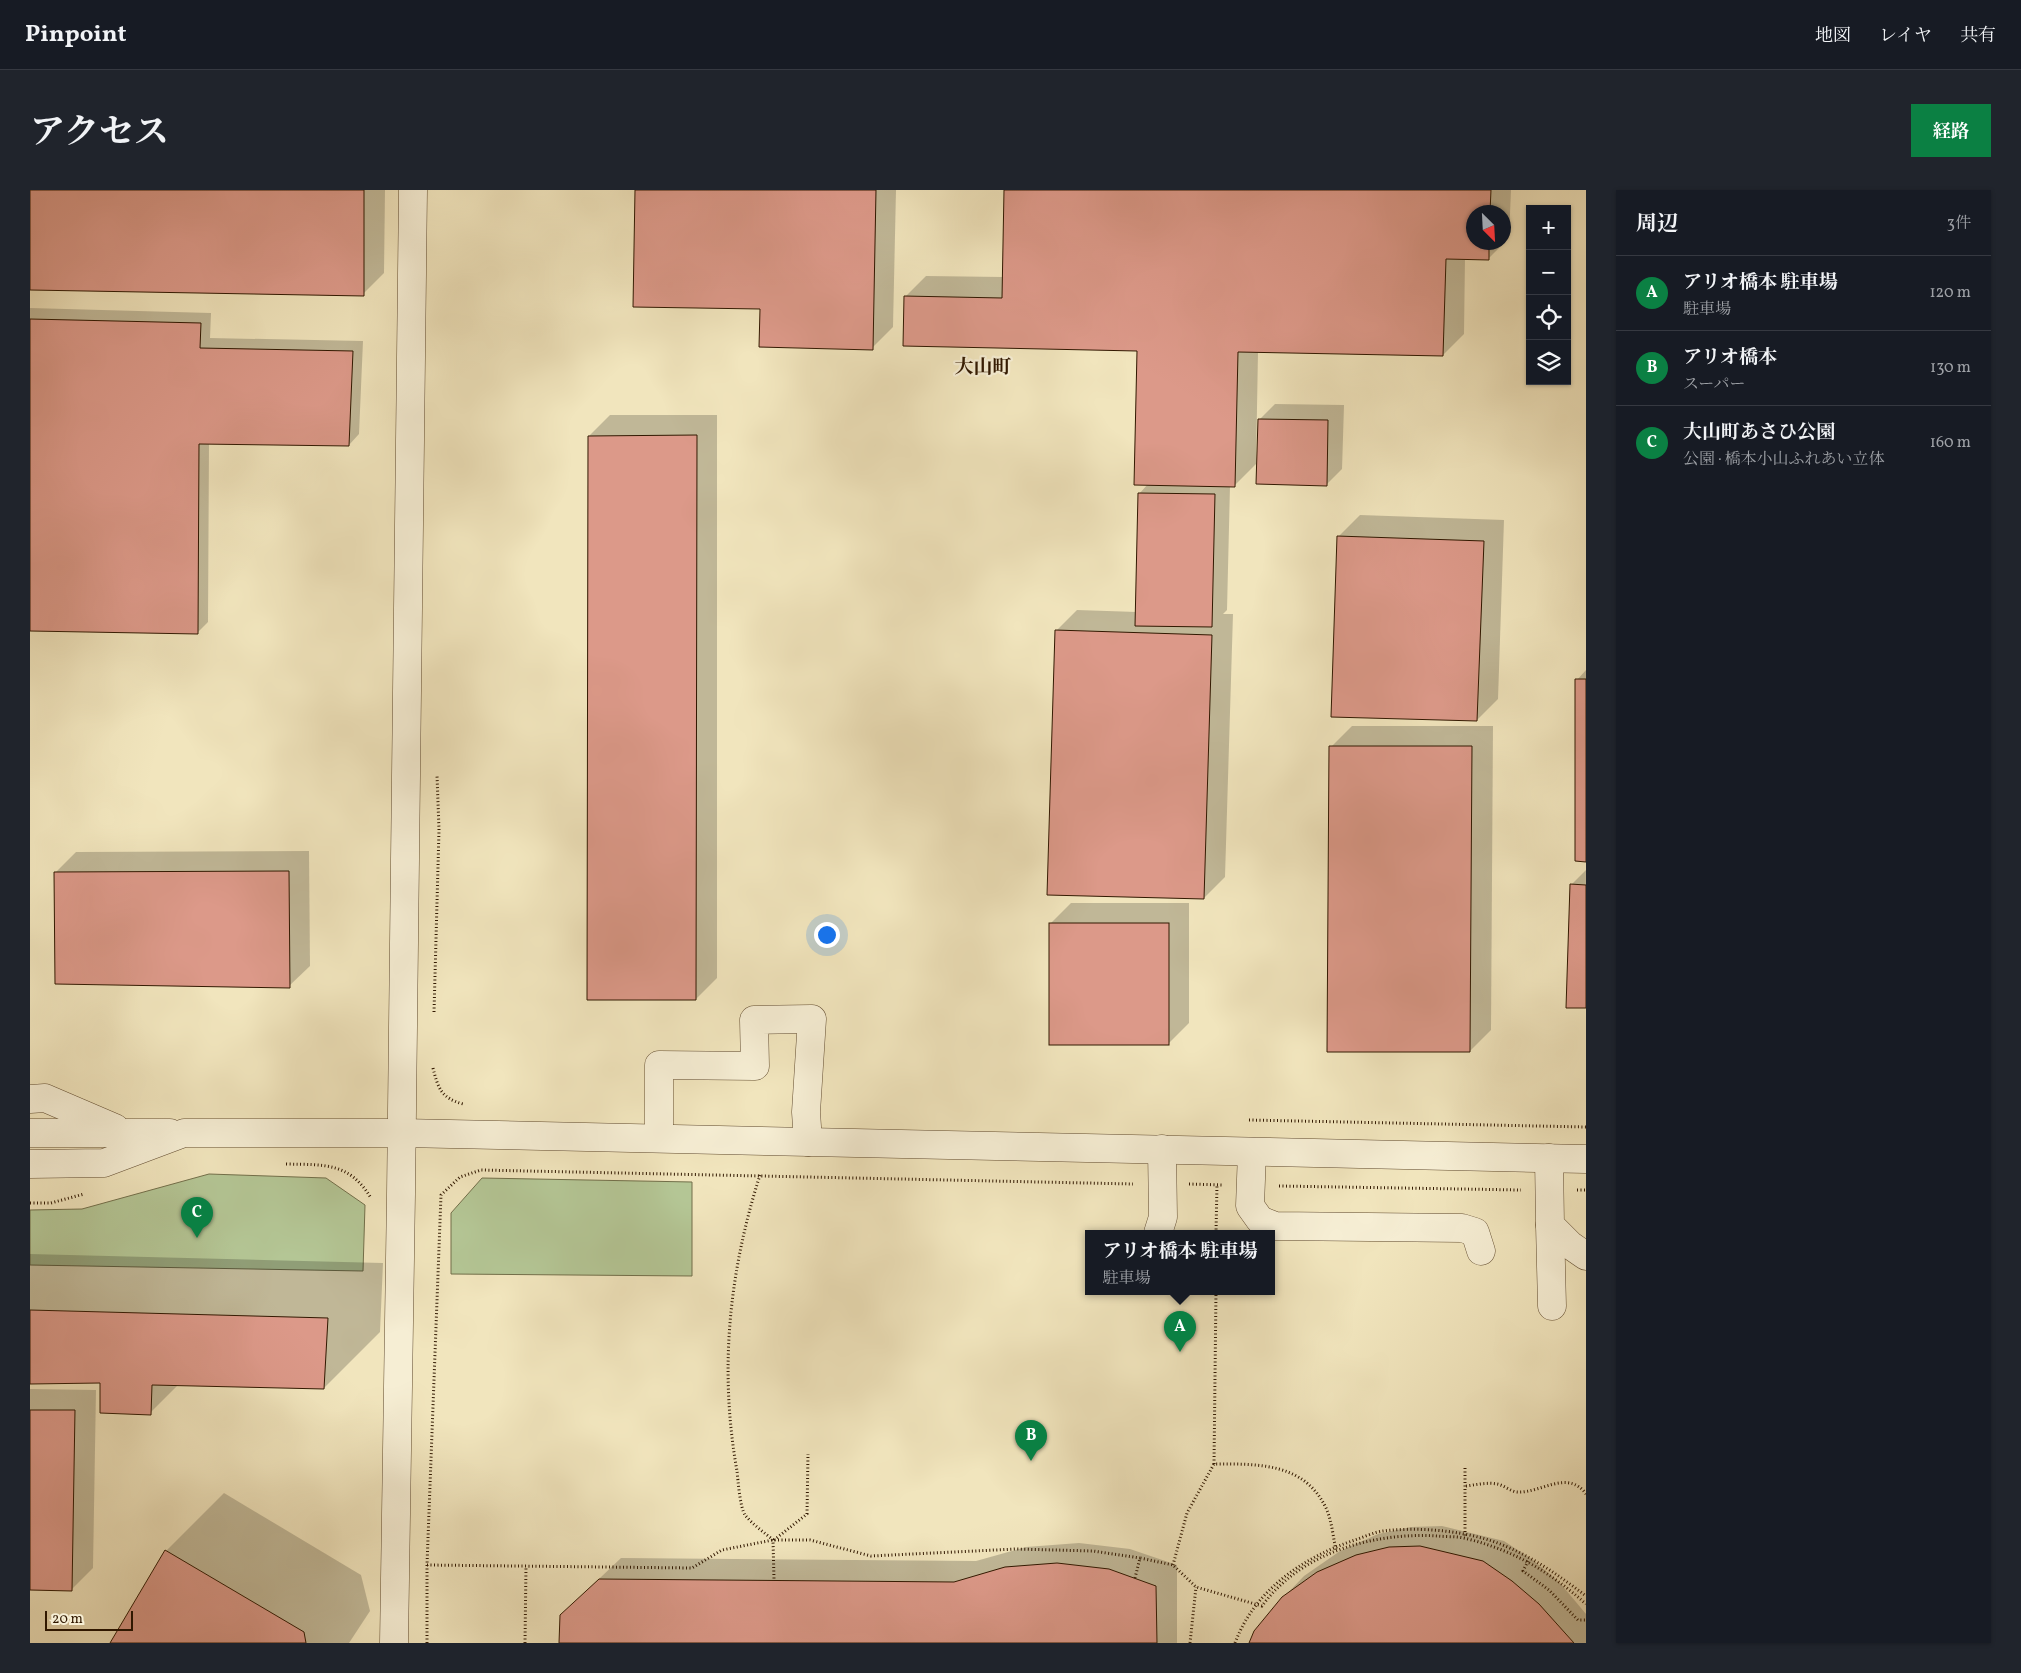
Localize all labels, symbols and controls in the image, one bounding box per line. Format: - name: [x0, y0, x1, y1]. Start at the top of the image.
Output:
- text: Pinpoint: [25, 18, 127, 52]
- text: 地図: [1815, 24, 1851, 49]
- text: レイヤ: [1879, 24, 1932, 49]
- text: 共有: [1960, 24, 1996, 49]
- button: 経路: [1911, 104, 1991, 157]
- text: アクセス: [30, 110, 169, 158]
- north arrow: [1466, 205, 1511, 250]
- map controls: [1526, 205, 1571, 385]
- button: +: [1526, 205, 1571, 250]
- text: 周辺: [1636, 210, 1678, 239]
- text: 3件: [1947, 213, 1971, 235]
- button: −: [1526, 250, 1571, 295]
- text: アリオ橋本 駐車場: [1683, 270, 1838, 296]
- text: A: [1646, 282, 1658, 304]
- text: 120 m: [1929, 282, 1971, 304]
- button: locate: [1526, 295, 1571, 340]
- text: 駐車場: [1683, 299, 1731, 321]
- button: layers: [1526, 340, 1571, 385]
- text: アリオ橋本: [1683, 345, 1777, 371]
- district label: 大山町: [954, 355, 1012, 381]
- text: B: [1647, 357, 1657, 379]
- text: 130 m: [1930, 357, 1971, 379]
- text: スーパー: [1683, 374, 1745, 396]
- text: 大山町あさひ公園: [1683, 420, 1835, 446]
- text: C: [1647, 432, 1657, 454]
- text: 160 m: [1930, 432, 1971, 454]
- text: 公園 · 橋本小山ふれあい立体: [1683, 449, 1885, 471]
- your location: [814, 922, 840, 948]
- pin: C: [181, 1197, 213, 1238]
- popup: [1085, 1230, 1275, 1295]
- text: アリオ橋本 駐車場: [1103, 1239, 1257, 1265]
- text: 駐車場: [1103, 1268, 1151, 1290]
- pin: A: [1164, 1311, 1196, 1352]
- pin: B: [1015, 1420, 1047, 1461]
- scale bar: [45, 1608, 132, 1631]
- text: 20 m: [52, 1610, 83, 1629]

